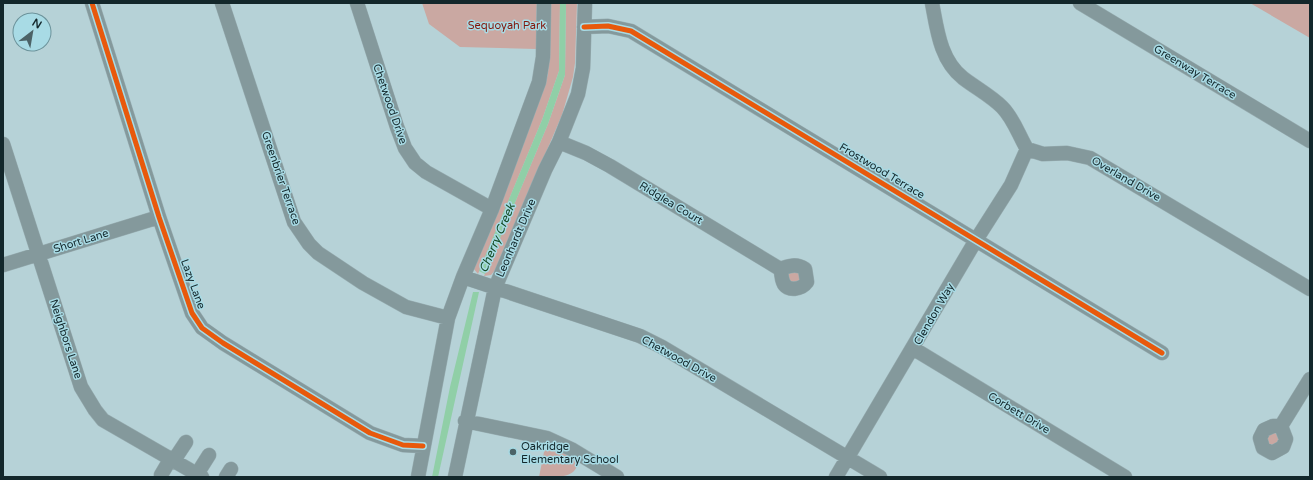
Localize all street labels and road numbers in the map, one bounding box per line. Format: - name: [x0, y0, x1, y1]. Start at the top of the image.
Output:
- street label: Greenway Terrace: [1151, 42, 1239, 102]
- street label: Chetwood Drive: [370, 62, 410, 146]
- street label: Greenbrier Terrace: [259, 130, 303, 226]
- street label: Frostwood Terrace: [837, 140, 927, 202]
- street label: Overland Drive: [1089, 154, 1163, 204]
- street label: Ridglea Court: [637, 179, 705, 227]
- street label: Leonhardt Drive: [494, 197, 538, 279]
- street label: Short Lane: [52, 226, 110, 256]
- street label: Lazy Lane: [178, 257, 208, 311]
- street label: Clendon Way: [911, 281, 957, 347]
- street label: Neighbors Lane: [47, 298, 85, 380]
- street label: Chetwood Drive: [639, 333, 719, 385]
- street label: Corbett Drive: [986, 389, 1052, 437]

